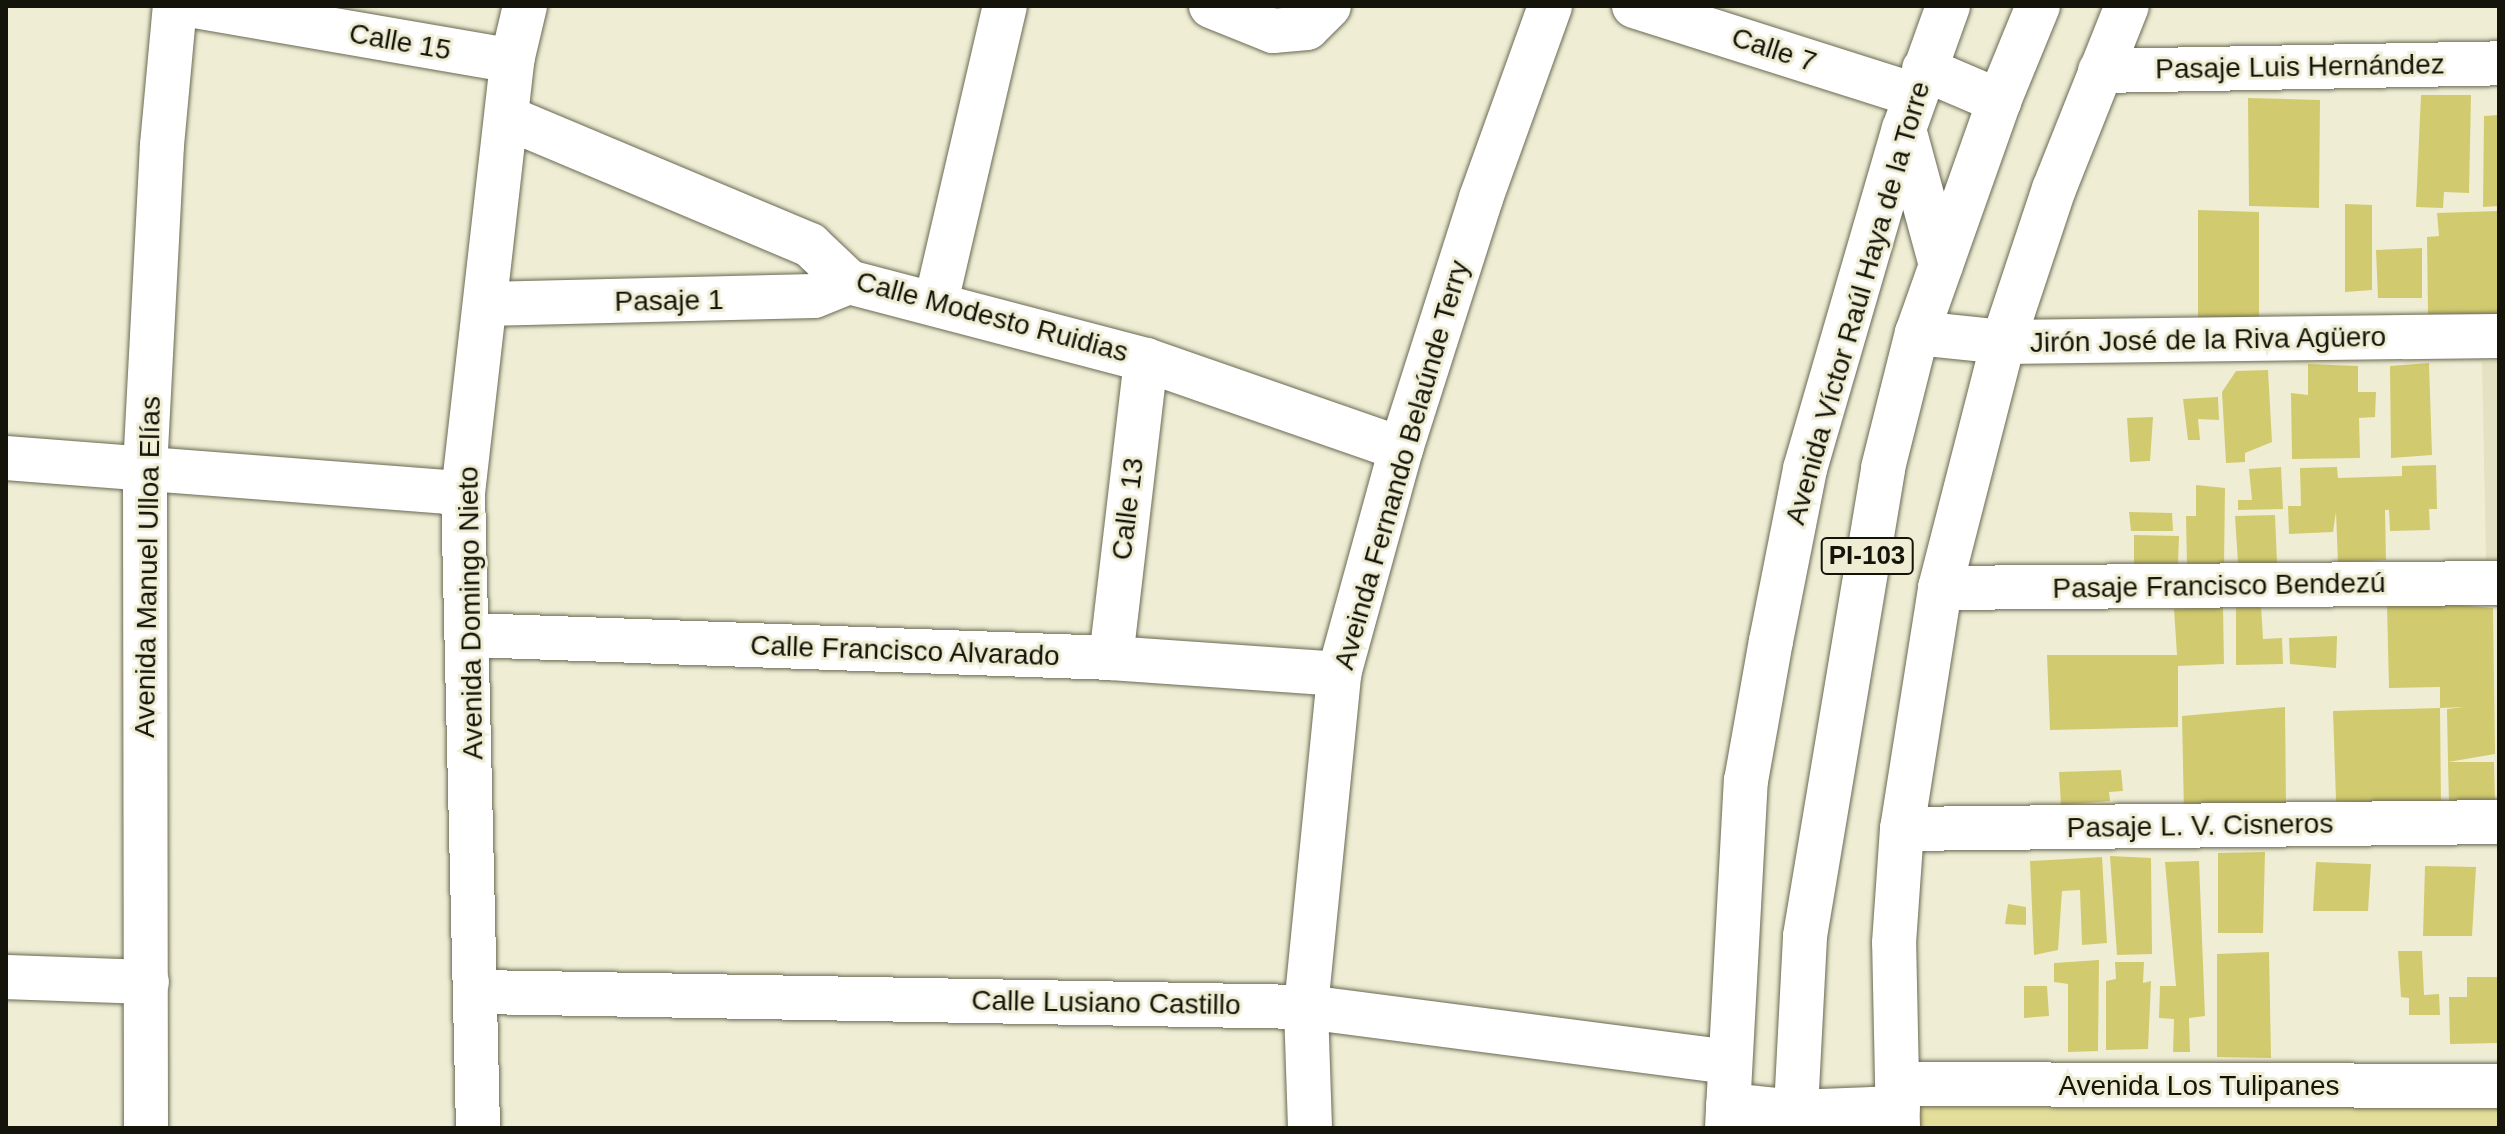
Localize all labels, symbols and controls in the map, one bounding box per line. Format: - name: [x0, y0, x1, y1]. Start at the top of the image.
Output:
- street label: Calle 15: [346, 17, 454, 67]
- street label: Calle 7: [1727, 21, 1821, 79]
- street label: Pasaje Luis Hernández: [2155, 48, 2445, 86]
- street label: Avenida Víctor Raúl Haya de la Torre: [1778, 77, 1938, 529]
- street label: Aveinda Fernando Belaúnde Terry: [1327, 256, 1477, 674]
- street label: Calle Modesto Ruidias: [852, 265, 1132, 369]
- street label: Pasaje 1: [614, 283, 724, 319]
- street label: Jirón José de la Riva Agüero: [2029, 320, 2387, 360]
- street label: Avenida Manuel Ulloa Elías: [128, 396, 168, 738]
- street label: Calle 13: [1105, 456, 1151, 562]
- street label: Avenida Domingo Nieto: [452, 466, 490, 760]
- road number: PI-103: [1819, 534, 1915, 578]
- street label: Pasaje Francisco Bendezú: [2052, 566, 2386, 606]
- street label: Calle Francisco Alvarado: [749, 629, 1061, 673]
- street label: Pasaje L. V. Cisneros: [2066, 807, 2334, 845]
- street label: Calle Lusiano Castillo: [971, 984, 1241, 1022]
- street label: Avenida Los Tulipanes: [2058, 1069, 2340, 1103]

